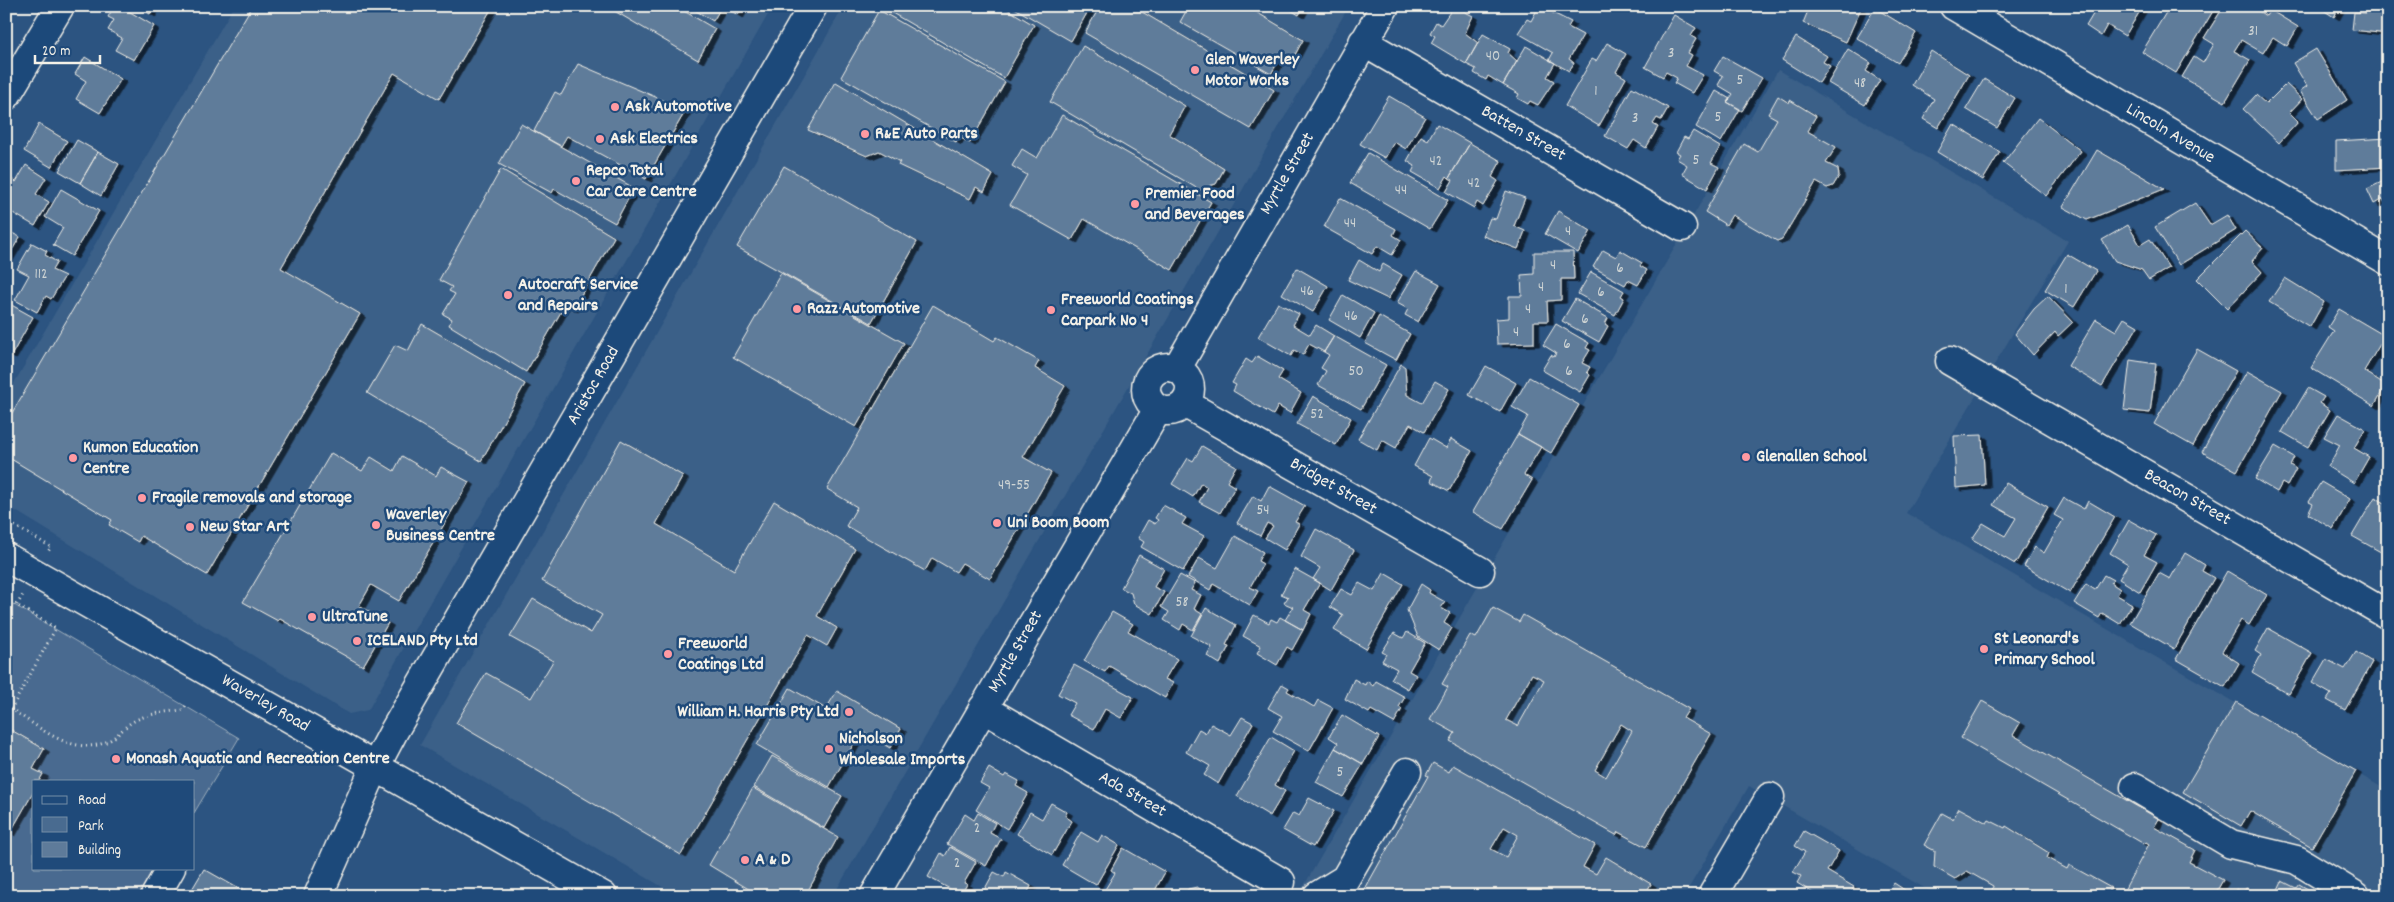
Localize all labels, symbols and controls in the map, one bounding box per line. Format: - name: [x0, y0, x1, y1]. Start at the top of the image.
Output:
- house number: 31: [2248, 21, 2258, 43]
- scale bar: [35, 32, 100, 64]
- text: 20 m: [42, 41, 70, 63]
- house number: 3: [1668, 43, 1674, 65]
- house number: 40: [1486, 46, 1500, 68]
- place label: Glen Waverley Motor Works: [1205, 48, 1300, 94]
- marker: Glen Waverley Motor Works: [1189, 64, 1201, 76]
- house number: 5: [1737, 70, 1744, 92]
- house number: 48: [1854, 73, 1866, 95]
- house number: 1: [1594, 81, 1598, 103]
- place label: Ask Automotive: [625, 95, 732, 120]
- street label: Lincoln Avenue: [2121, 97, 2219, 171]
- street label: Batten Street: [1476, 100, 1570, 169]
- marker: Ask Automotive: [609, 101, 621, 113]
- house number: 5: [1715, 107, 1722, 129]
- house number: 3: [1632, 108, 1638, 130]
- place label: R&E Auto Parts: [875, 122, 978, 147]
- place label: Ask Electrics: [610, 127, 698, 152]
- marker: R&E Auto Parts: [859, 128, 871, 140]
- street label: Myrtle Street: [1254, 128, 1322, 220]
- marker: Ask Electrics: [594, 133, 606, 145]
- house number: 5: [1693, 150, 1700, 172]
- house number: 42: [1430, 151, 1442, 173]
- place label: Repco Total Car Care Centre: [586, 159, 697, 205]
- house number: 42: [1468, 173, 1480, 195]
- marker: Repco Total Car Care Centre: [570, 175, 582, 187]
- house number: 44: [1395, 180, 1407, 202]
- place label: Premier Food and Beverages: [1145, 182, 1245, 228]
- marker: Premier Food and Beverages: [1129, 198, 1141, 210]
- house number: 44: [1344, 213, 1356, 235]
- house number: 4: [1565, 221, 1571, 243]
- house number: 4: [1550, 255, 1556, 277]
- house number: 6: [1616, 258, 1624, 280]
- house number: 112: [34, 264, 48, 286]
- place label: Autocraft Service and Repairs: [518, 273, 638, 319]
- house number: 4: [1538, 277, 1544, 299]
- house number: 1: [2064, 279, 2068, 301]
- house number: 46: [1300, 281, 1314, 303]
- house number: 6: [1597, 282, 1605, 304]
- place label: Freeworld Coatings Carpark No 4: [1061, 288, 1194, 334]
- marker: Autocraft Service and Repairs: [502, 289, 514, 301]
- place label: Razz Automotive: [807, 297, 920, 322]
- house number: 4: [1525, 299, 1531, 321]
- marker: Razz Automotive: [791, 303, 803, 315]
- marker: Freeworld Coatings Carpark No 4: [1045, 304, 1057, 316]
- house number: 46: [1344, 306, 1358, 328]
- house number: 6: [1581, 309, 1589, 331]
- house number: 4: [1513, 322, 1519, 344]
- house number: 6: [1563, 334, 1571, 356]
- street label: Aristoc Road: [561, 342, 627, 430]
- house number: 50: [1348, 361, 1364, 383]
- house number: 6: [1565, 361, 1573, 383]
- house number: 52: [1310, 404, 1324, 426]
- place label: Kumon Education Centre: [83, 436, 198, 482]
- place label: Glenallen School: [1756, 445, 1867, 470]
- marker: Glenallen School: [1740, 451, 1752, 463]
- marker: Kumon Education Centre: [67, 452, 79, 464]
- street label: Bridget Street: [1285, 452, 1382, 522]
- street label: Beacon Street: [2139, 463, 2235, 533]
- house number: 49-55: [998, 475, 1030, 497]
- place label: Fragile removals and storage: [152, 486, 352, 511]
- marker: Fragile removals and storage: [136, 492, 148, 504]
- house number: 54: [1256, 500, 1270, 522]
- place label: Waverley Business Centre: [386, 503, 495, 549]
- place label: Uni Boom Boom: [1007, 511, 1109, 536]
- place label: New Star Art: [200, 515, 290, 540]
- marker: Uni Boom Boom: [991, 517, 1003, 529]
- marker: Waverley Business Centre: [370, 519, 382, 531]
- marker: New Star Art: [184, 521, 196, 533]
- house number: 58: [1176, 592, 1188, 614]
- place label: UltraTune: [322, 605, 388, 630]
- street label: Myrtle Street: [982, 606, 1050, 698]
- marker: UltraTune: [306, 611, 318, 623]
- place label: St Leonard's Primary School: [1994, 627, 2095, 673]
- place label: ICELAND Pty Ltd: [367, 629, 478, 654]
- place label: Freeworld Coatings Ltd: [678, 632, 764, 678]
- marker: ICELAND Pty Ltd: [351, 635, 363, 647]
- marker: St Leonard's Primary School: [1978, 643, 1990, 655]
- marker: Freeworld Coatings Ltd: [662, 648, 674, 660]
- street label: Waverley Road: [216, 669, 314, 739]
- place label: William H. Harris Pty Ltd: [678, 700, 839, 725]
- marker: William H. Harris Pty Ltd: [843, 706, 855, 718]
- place label: Nicholson Wholesale Imports: [839, 727, 966, 773]
- marker: Nicholson Wholesale Imports: [823, 743, 835, 755]
- place label: Monash Aquatic and Recreation Centre: [126, 747, 390, 772]
- marker: Monash Aquatic and Recreation Centre: [110, 753, 122, 765]
- house number: 5: [1337, 762, 1344, 784]
- street label: Ada Street: [1093, 766, 1171, 825]
- legend: [32, 780, 195, 870]
- text: Road: [78, 790, 106, 812]
- text: Park: [78, 816, 104, 838]
- house number: 2: [974, 818, 980, 840]
- text: Building: [78, 840, 121, 862]
- place label: A & D: [755, 848, 791, 873]
- house number: 2: [954, 853, 960, 875]
- marker: A & D: [739, 854, 751, 866]

